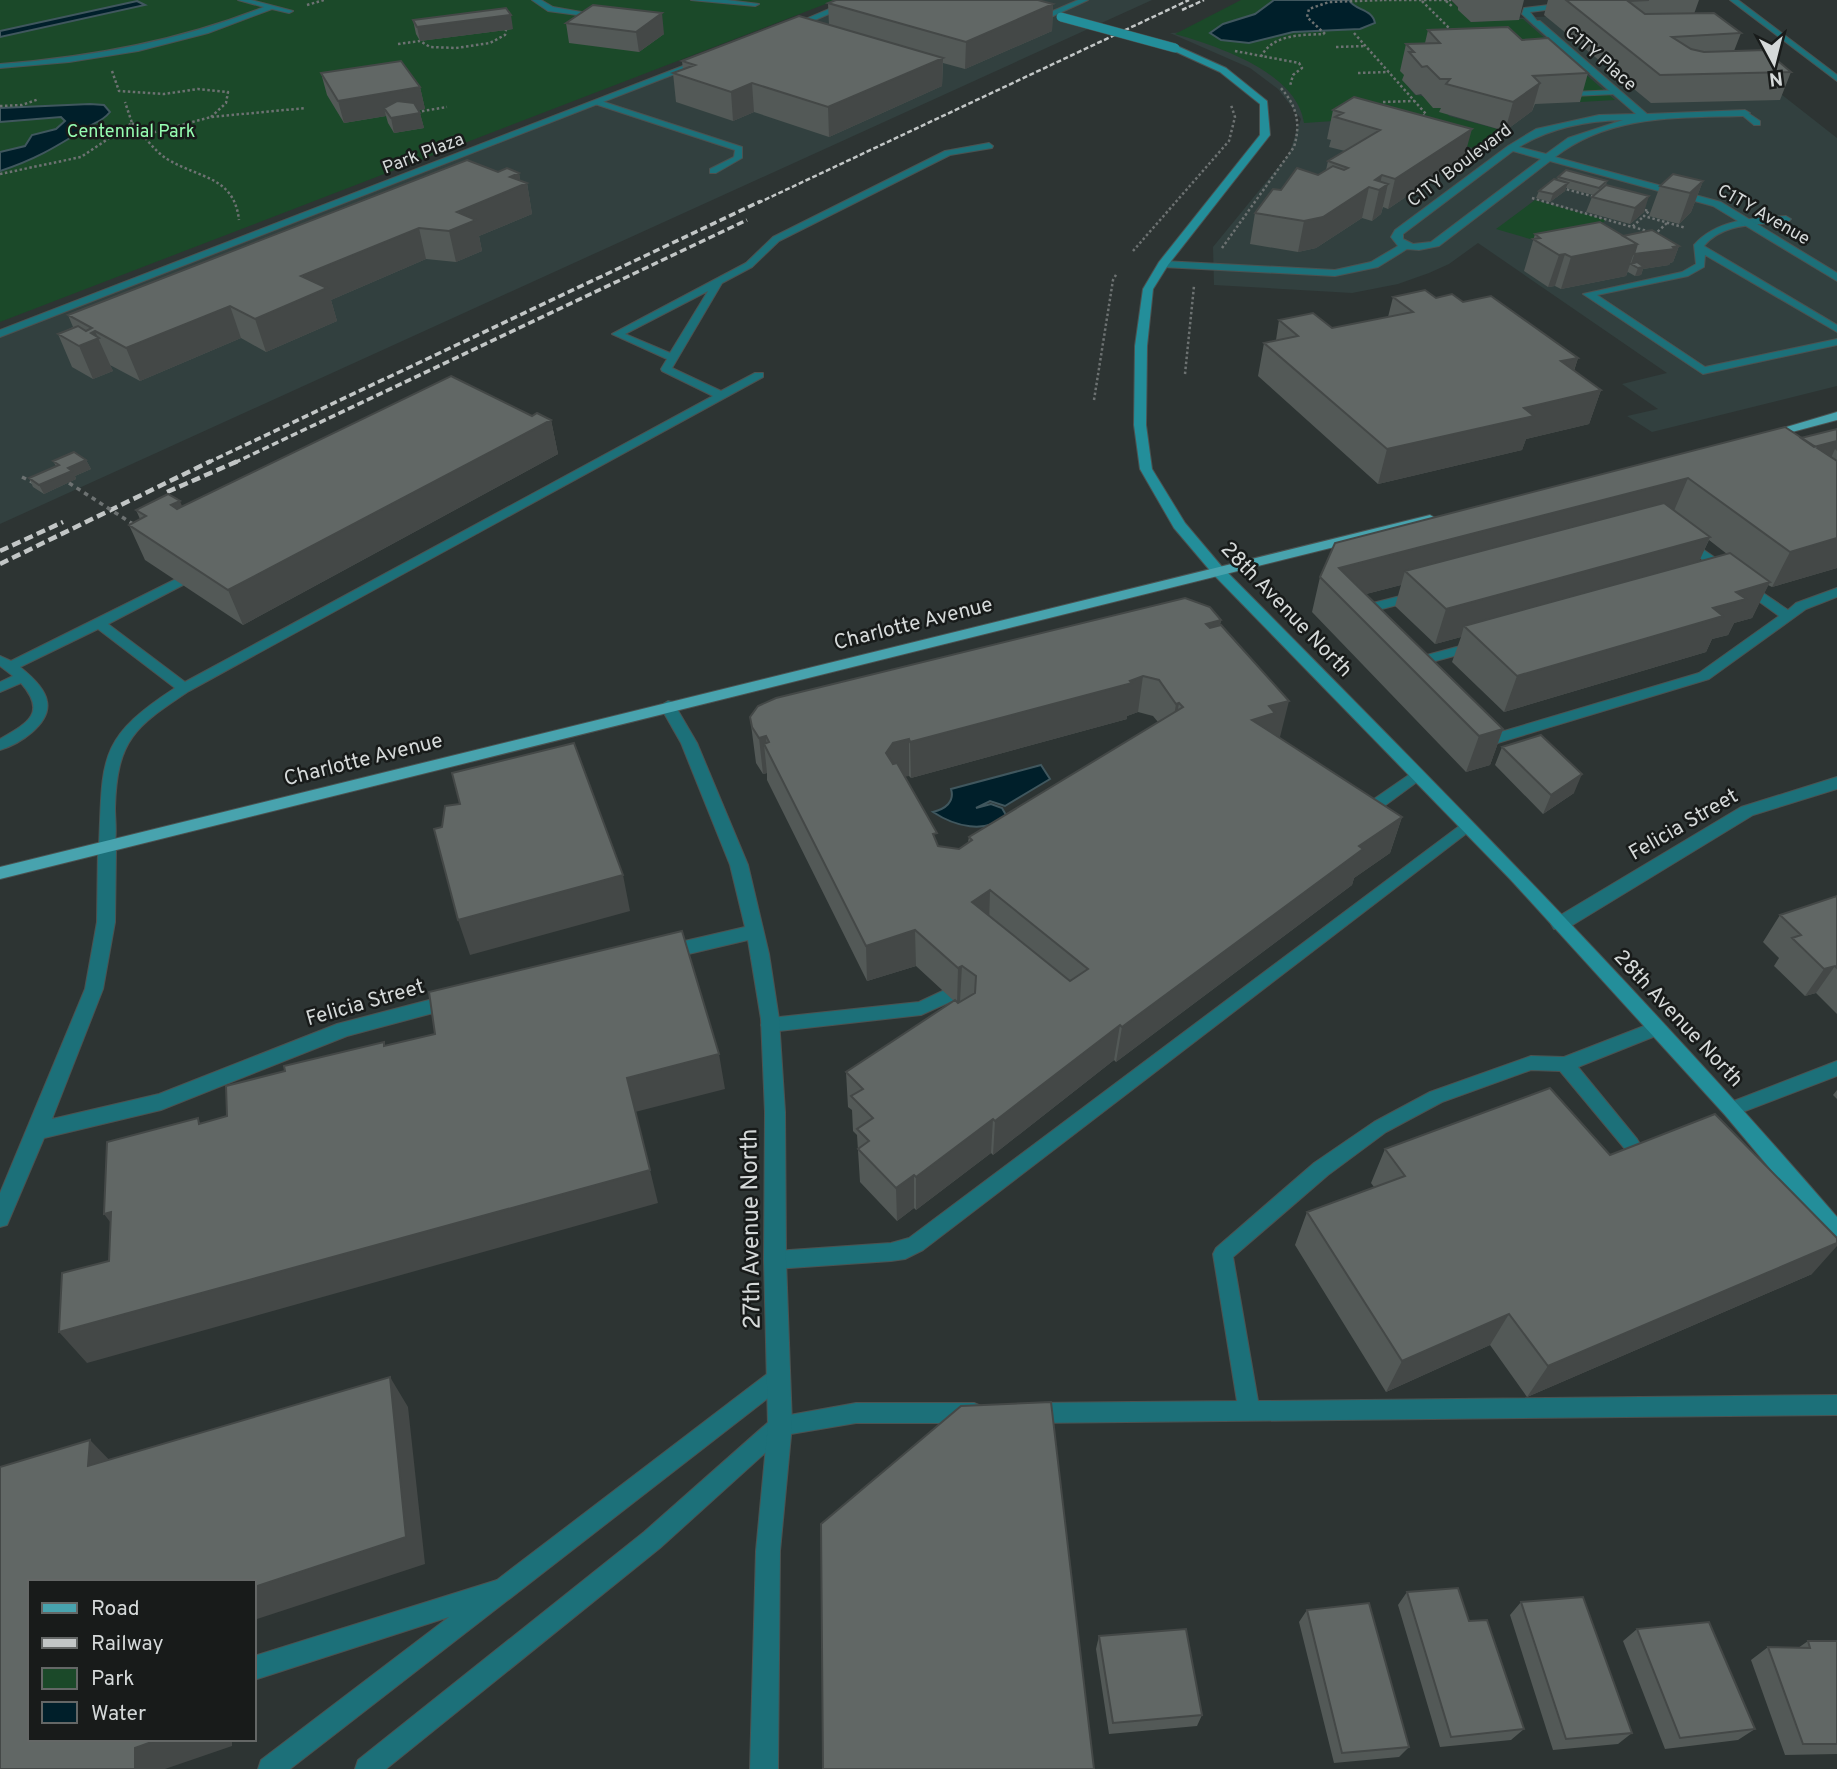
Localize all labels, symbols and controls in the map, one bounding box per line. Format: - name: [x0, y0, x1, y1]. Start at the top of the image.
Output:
- street label: C1TY Place: [1559, 21, 1641, 97]
- north arrow: [1739, 28, 1809, 98]
- text: N: [1768, 65, 1784, 91]
- street label: C1TY Boulevard: [1403, 119, 1517, 213]
- park label: Centennial Park: [67, 121, 195, 144]
- street label: Park Plaza: [380, 128, 468, 180]
- street label: C1TY Avenue: [1713, 180, 1814, 251]
- street label: 28th Avenue North: [1214, 537, 1358, 684]
- street label: Charlotte Avenue: [831, 592, 996, 657]
- street label: Charlotte Avenue: [281, 728, 446, 793]
- street label: Felicia Street: [1624, 783, 1743, 867]
- street label: 28th Avenue North: [1607, 945, 1749, 1093]
- street label: Felicia Street: [303, 974, 428, 1033]
- street label: 27th Avenue North: [735, 1128, 769, 1330]
- legend: [28, 1580, 256, 1741]
- text: Road: [91, 1596, 140, 1623]
- text: Railway: [91, 1631, 164, 1658]
- text: Park: [91, 1666, 134, 1693]
- text: Water: [91, 1701, 146, 1728]

